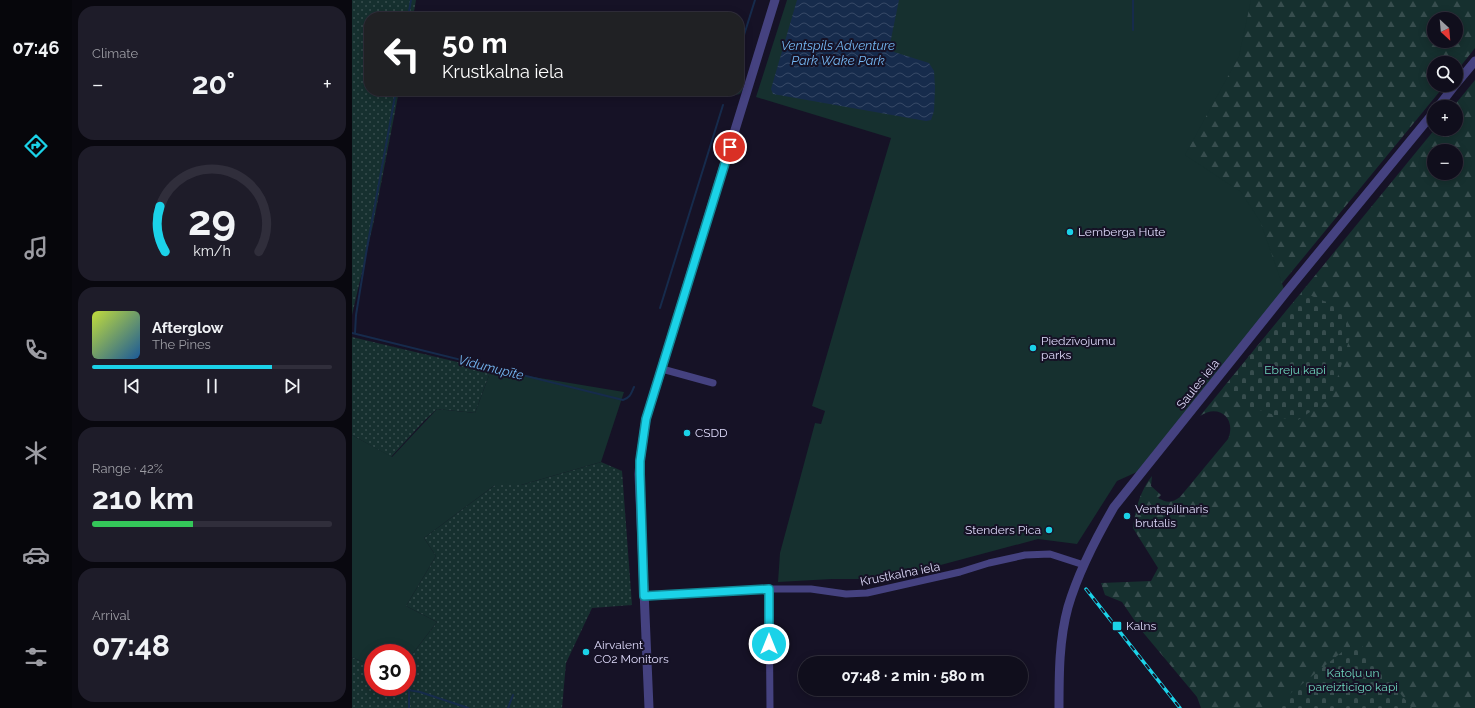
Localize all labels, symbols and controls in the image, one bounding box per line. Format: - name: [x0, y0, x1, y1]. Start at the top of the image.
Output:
- north arrow: [1427, 12, 1463, 48]
- map controls: [1427, 12, 1463, 180]
- text: 50 m: [442, 27, 508, 60]
- icon: left: [376, 28, 428, 80]
- text: 07:46: [13, 37, 59, 58]
- water label: Ventspils Adventure Park Wake Park: [781, 38, 895, 68]
- text: Climate: [92, 46, 138, 61]
- button: search: [1427, 56, 1463, 92]
- text: Krustkalna iela: [442, 61, 564, 82]
- text: 20°: [192, 66, 235, 101]
- text: −: [92, 71, 104, 97]
- text: +: [323, 71, 332, 97]
- button: +: [1427, 100, 1463, 136]
- pin: [713, 130, 747, 164]
- icon: directions: [22, 132, 50, 160]
- icon: arrive: [719, 136, 741, 158]
- button: −: [1427, 144, 1463, 180]
- text: 29: [188, 195, 236, 244]
- place label: Lemberga Hūte: [1078, 225, 1165, 239]
- marker: Lemberga Hūte: [1065, 227, 1075, 237]
- icon: music: [22, 234, 50, 262]
- text: km/h: [193, 242, 231, 258]
- text: Afterglow: [152, 319, 223, 337]
- place label: Piedzīvojumu parks: [1041, 334, 1115, 362]
- icon: phone: [22, 336, 50, 364]
- text: The Pines: [152, 337, 211, 352]
- marker: Piedzīvojumu parks: [1028, 343, 1038, 353]
- water label: Vidumupīte: [457, 352, 525, 383]
- street label: Saules iela: [1174, 356, 1222, 412]
- park label: Ebreju kapi: [1264, 363, 1326, 377]
- icon: previous: [121, 375, 143, 397]
- icon: pause: [201, 375, 223, 397]
- icon: next: [281, 375, 303, 397]
- place label: CSDD: [695, 426, 728, 440]
- marker: CSDD: [682, 428, 692, 438]
- icon: climate: [22, 439, 50, 467]
- text: Range · 42%: [92, 461, 163, 476]
- text: 210 km: [92, 481, 194, 516]
- place label: Ventspilinaris brutalis: [1135, 502, 1208, 530]
- marker: Ventspilinaris brutalis: [1122, 511, 1132, 521]
- place label: Stenders Pica: [965, 523, 1041, 537]
- marker: Stenders Pica: [1044, 525, 1054, 535]
- icon: car: [22, 541, 50, 569]
- street label: Krustkalna iela: [859, 559, 941, 589]
- text: Arrival: [92, 608, 130, 623]
- place label: Kalns: [1126, 619, 1157, 633]
- marker: Kalns: [1111, 620, 1123, 632]
- position arrow: [748, 623, 790, 665]
- text: 07:48: [92, 628, 170, 663]
- place label: Airvalent CO2 Monitors: [594, 638, 669, 666]
- icon: filters: [22, 643, 50, 671]
- speed limit sign: 30: [364, 644, 416, 696]
- marker: Airvalent CO2 Monitors: [581, 647, 591, 657]
- park label: Katoļu un pareizticīgo kapi: [1308, 666, 1398, 694]
- text: 07:48 · 2 min · 580 m: [841, 667, 985, 685]

